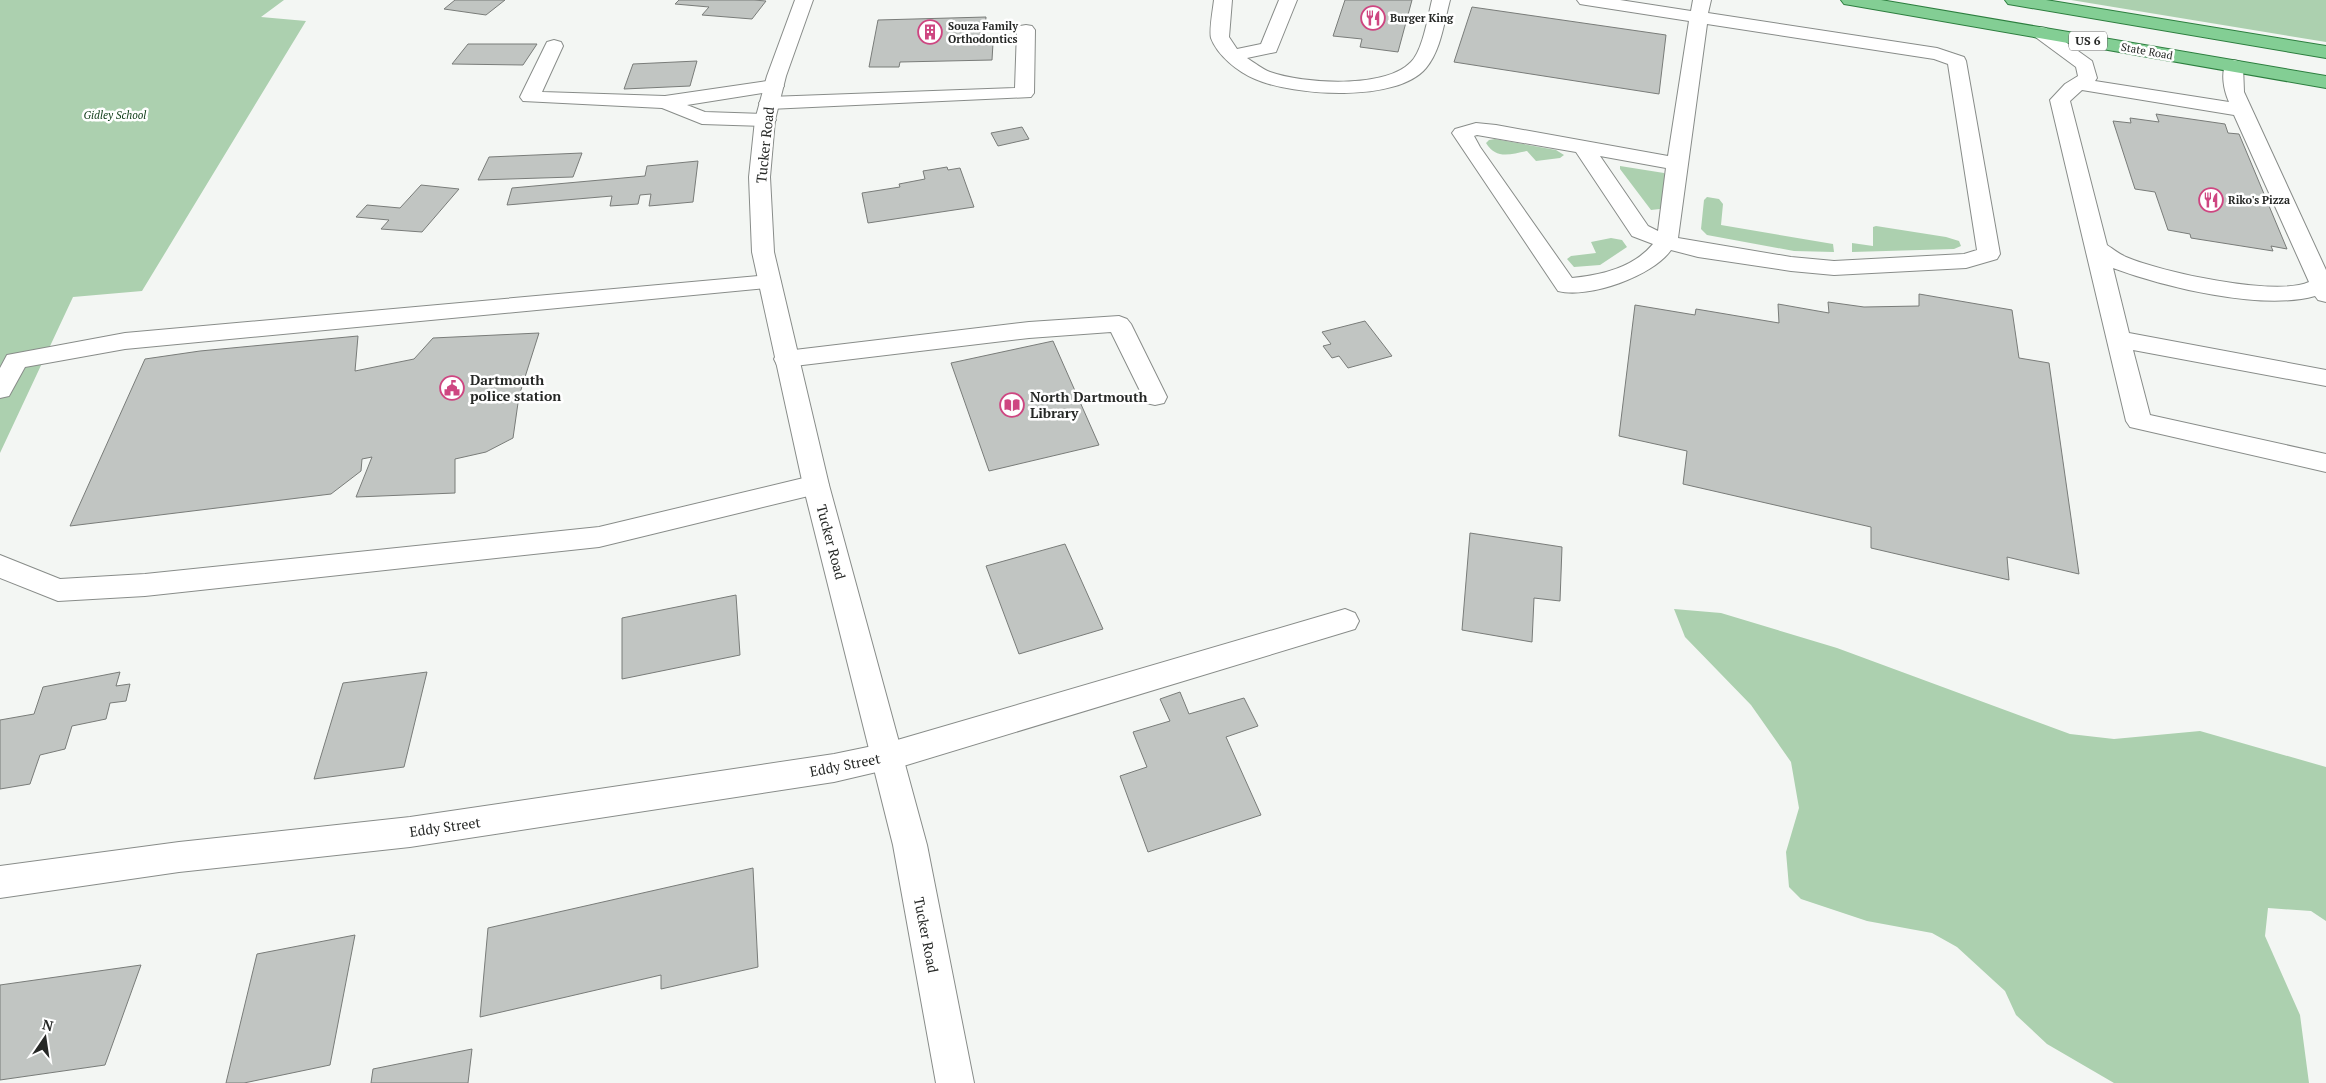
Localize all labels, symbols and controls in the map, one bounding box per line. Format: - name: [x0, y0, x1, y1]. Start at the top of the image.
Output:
- restaurant icon: Burger King: [1360, 5, 1386, 31]
- place label: Burger King: [1390, 11, 1454, 25]
- building icon: Souza Family Orthodontics: [917, 19, 943, 45]
- place label: Souza Family Orthodontics: [948, 19, 1018, 46]
- road number: US 6: [2069, 31, 2107, 50]
- street label: State Road: [2120, 40, 2174, 62]
- street label: Tucker Road: [751, 105, 778, 184]
- park label: Gidley School: [84, 108, 146, 122]
- restaurant icon: Riko's Pizza: [2198, 187, 2224, 213]
- place label: Riko's Pizza: [2228, 193, 2290, 207]
- place label: Dartmouth police station: [470, 370, 561, 405]
- public building icon: Dartmouth police station: [439, 375, 465, 401]
- place label: North Dartmouth Library: [1030, 387, 1148, 422]
- library icon: North Dartmouth Library: [999, 392, 1025, 418]
- street label: Tucker Road: [812, 502, 851, 582]
- street label: Eddy Street: [808, 748, 883, 781]
- street label: Eddy Street: [408, 812, 482, 841]
- street label: Tucker Road: [910, 895, 943, 975]
- north arrow: [20, 1013, 70, 1063]
- text: N: [41, 1014, 56, 1035]

